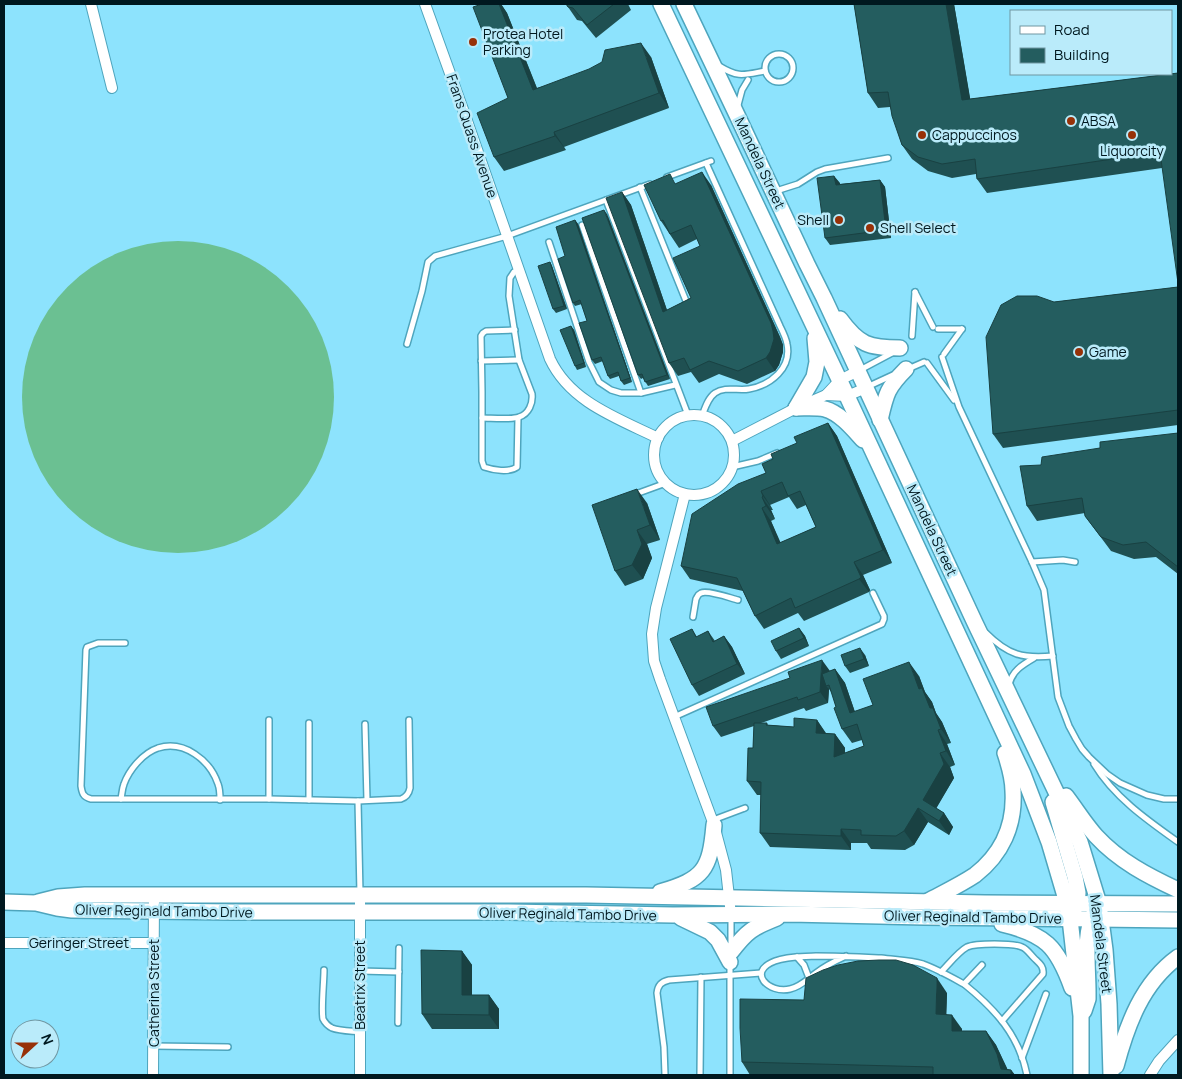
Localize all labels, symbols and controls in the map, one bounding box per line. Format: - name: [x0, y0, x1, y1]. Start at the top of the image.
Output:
- legend: [1010, 10, 1172, 75]
- text: Road: [1054, 19, 1090, 40]
- place label: Protea Hotel Parking: [483, 24, 563, 59]
- marker: Protea Hotel Parking: [467, 36, 479, 48]
- text: Building: [1054, 44, 1109, 65]
- street label: Frans Quass Avenue: [442, 71, 503, 200]
- place label: ABSA: [1081, 111, 1116, 130]
- street label: Mandela Street: [731, 114, 790, 212]
- marker: ABSA: [1065, 115, 1077, 127]
- place label: Cappuccinos: [932, 125, 1017, 144]
- marker: Cappuccinos: [916, 129, 928, 141]
- marker: Liquorcity: [1126, 129, 1138, 141]
- place label: Liquorcity: [1100, 141, 1165, 160]
- place label: Shell: [797, 210, 829, 229]
- marker: Shell: [833, 214, 845, 226]
- place label: Shell Select: [880, 218, 956, 237]
- marker: Shell Select: [864, 222, 876, 234]
- place label: Game: [1089, 342, 1127, 361]
- marker: Game: [1073, 346, 1085, 358]
- street label: Mandela Street: [903, 481, 962, 579]
- street label: Mandela Street: [1086, 894, 1117, 995]
- street label: Oliver Reginald Tambo Drive: [75, 899, 253, 922]
- street label: Oliver Reginald Tambo Drive: [479, 902, 657, 925]
- street label: Oliver Reginald Tambo Drive: [884, 905, 1062, 928]
- street label: Geringer Street: [29, 933, 129, 952]
- street label: Catherina Street: [144, 938, 163, 1047]
- street label: Beatrix Street: [350, 940, 369, 1030]
- north arrow: [10, 1019, 60, 1069]
- text: N: [37, 1031, 58, 1047]

